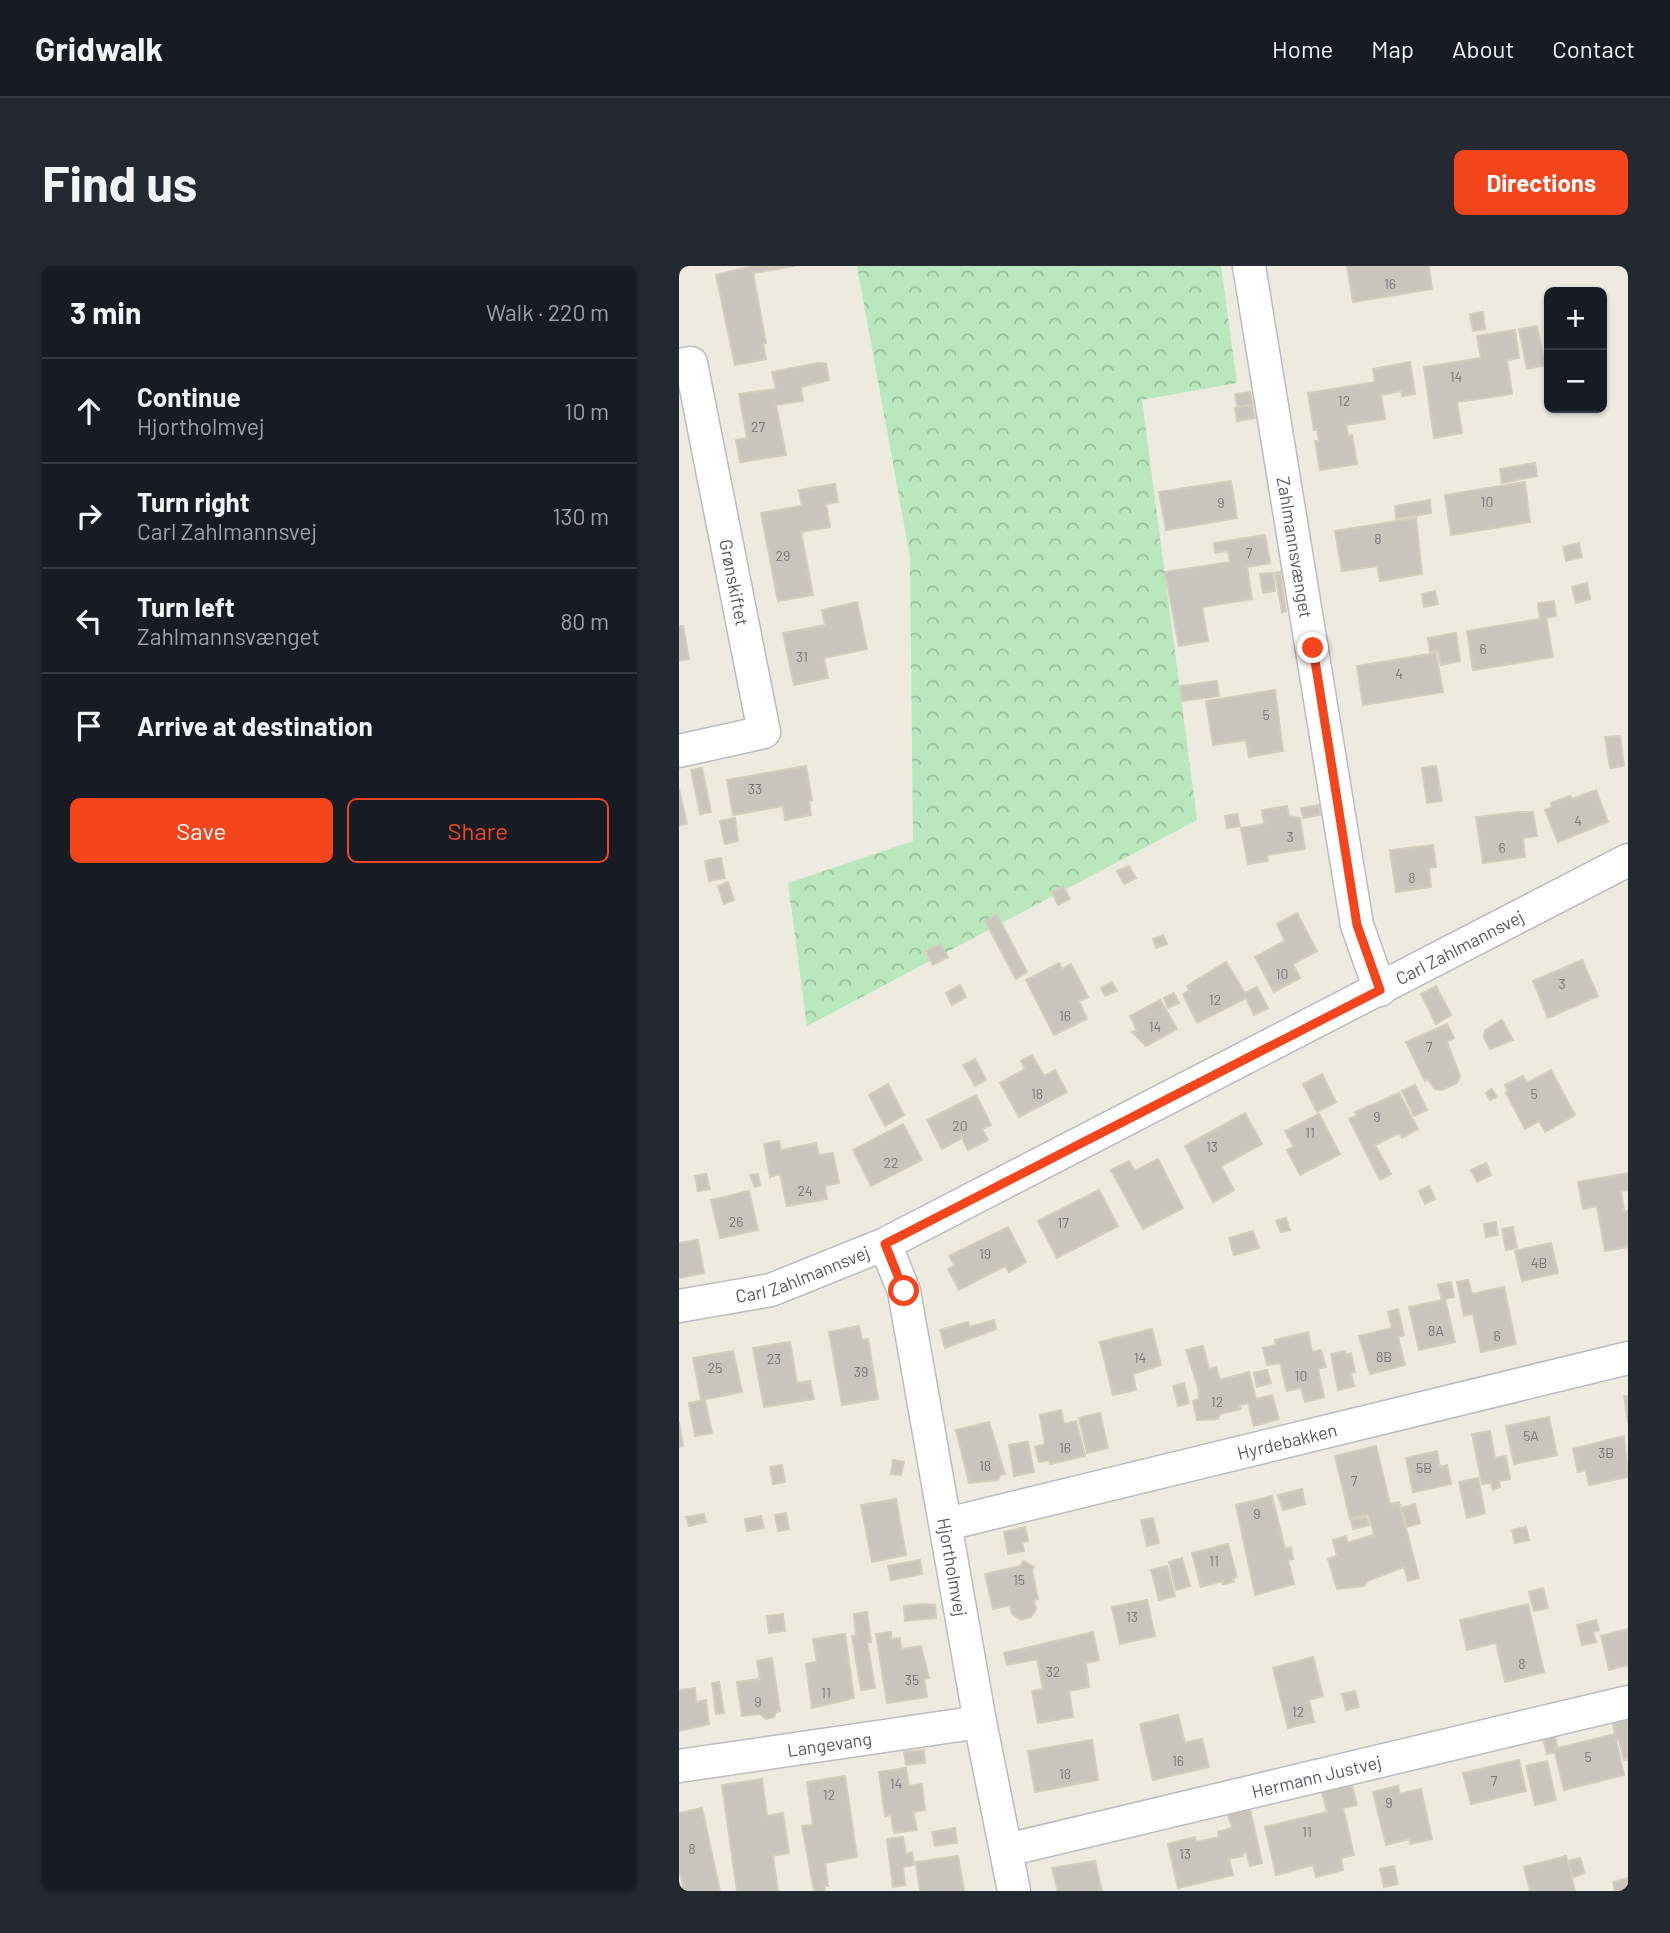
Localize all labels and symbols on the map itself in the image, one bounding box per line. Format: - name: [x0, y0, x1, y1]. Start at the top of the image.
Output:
- house number: 16: [1384, 275, 1396, 292]
- house number: 14: [1450, 368, 1462, 385]
- house number: 12: [1338, 392, 1350, 409]
- house number: 27: [751, 418, 765, 435]
- street label: Zahlmannsvænget: [1273, 475, 1318, 620]
- house number: 10: [1481, 493, 1493, 510]
- house number: 9: [1217, 494, 1225, 511]
- house number: 8: [1374, 530, 1382, 547]
- street label: Grønskiftet: [715, 537, 754, 628]
- house number: 7: [1246, 544, 1253, 561]
- house number: 29: [776, 547, 790, 564]
- route end: [1297, 632, 1328, 663]
- house number: 6: [1479, 640, 1487, 657]
- house number: 31: [796, 648, 808, 665]
- house number: 4: [1395, 665, 1403, 682]
- house number: 5: [1262, 706, 1270, 723]
- house number: 33: [748, 780, 762, 797]
- house number: 4: [1574, 812, 1582, 829]
- house number: 3: [1286, 828, 1294, 845]
- house number: 6: [1498, 839, 1506, 856]
- house number: 8: [1408, 869, 1416, 886]
- street label: Carl Zahlmannsvej: [1392, 905, 1527, 989]
- house number: 10: [1276, 965, 1288, 982]
- house number: 3: [1558, 975, 1566, 992]
- house number: 12: [1209, 991, 1221, 1008]
- house number: 16: [1059, 1007, 1071, 1024]
- house number: 14: [1149, 1018, 1161, 1035]
- house number: 7: [1426, 1038, 1433, 1055]
- house number: 18: [1031, 1085, 1043, 1102]
- house number: 5: [1530, 1085, 1538, 1102]
- house number: 9: [1373, 1108, 1381, 1125]
- house number: 20: [952, 1117, 968, 1134]
- house number: 11: [1305, 1124, 1315, 1141]
- house number: 13: [1206, 1138, 1218, 1155]
- house number: 22: [883, 1154, 899, 1171]
- house number: 24: [797, 1182, 813, 1199]
- house number: 26: [729, 1213, 743, 1230]
- house number: 17: [1057, 1214, 1069, 1231]
- street label: Carl Zahlmannsvej: [734, 1240, 873, 1307]
- house number: 19: [979, 1245, 991, 1262]
- house number: 4B: [1531, 1254, 1547, 1271]
- route start: [888, 1275, 919, 1306]
- house number: 8A: [1428, 1322, 1444, 1339]
- house number: 6: [1493, 1327, 1501, 1344]
- house number: 8B: [1376, 1348, 1392, 1365]
- house number: 14: [1134, 1349, 1146, 1366]
- house number: 23: [767, 1350, 781, 1367]
- house number: 25: [708, 1359, 722, 1376]
- house number: 39: [854, 1363, 868, 1380]
- house number: 10: [1295, 1367, 1307, 1384]
- house number: 12: [1211, 1393, 1223, 1410]
- street label: Hyrdebakken: [1235, 1418, 1339, 1464]
- house number: 5A: [1523, 1427, 1539, 1444]
- house number: 16: [1059, 1439, 1071, 1456]
- house number: 3B: [1598, 1444, 1614, 1461]
- house number: 18: [979, 1457, 991, 1474]
- house number: 5B: [1416, 1459, 1432, 1476]
- house number: 7: [1351, 1472, 1358, 1489]
- house number: 9: [1253, 1505, 1261, 1522]
- street label: Hjortholmvej: [933, 1516, 972, 1618]
- house number: 11: [1209, 1552, 1219, 1569]
- house number: 15: [1013, 1571, 1025, 1588]
- house number: 13: [1126, 1608, 1138, 1625]
- house number: 8: [1518, 1655, 1526, 1672]
- house number: 32: [1046, 1663, 1060, 1680]
- house number: 35: [905, 1671, 919, 1688]
- house number: 11: [821, 1684, 831, 1701]
- house number: 9: [754, 1693, 762, 1710]
- house number: 12: [1292, 1703, 1304, 1720]
- street label: Langevang: [786, 1727, 873, 1761]
- house number: 5: [1584, 1748, 1592, 1765]
- street label: Hermann Justvej: [1249, 1750, 1383, 1802]
- house number: 16: [1172, 1752, 1184, 1769]
- house number: 18: [1059, 1765, 1071, 1782]
- house number: 7: [1491, 1772, 1498, 1789]
- house number: 14: [890, 1775, 902, 1792]
- house number: 12: [823, 1786, 835, 1803]
- house number: 9: [1385, 1794, 1393, 1811]
- house number: 11: [1302, 1823, 1312, 1840]
- house number: 8: [688, 1840, 696, 1857]
- house number: 13: [1179, 1845, 1191, 1862]

